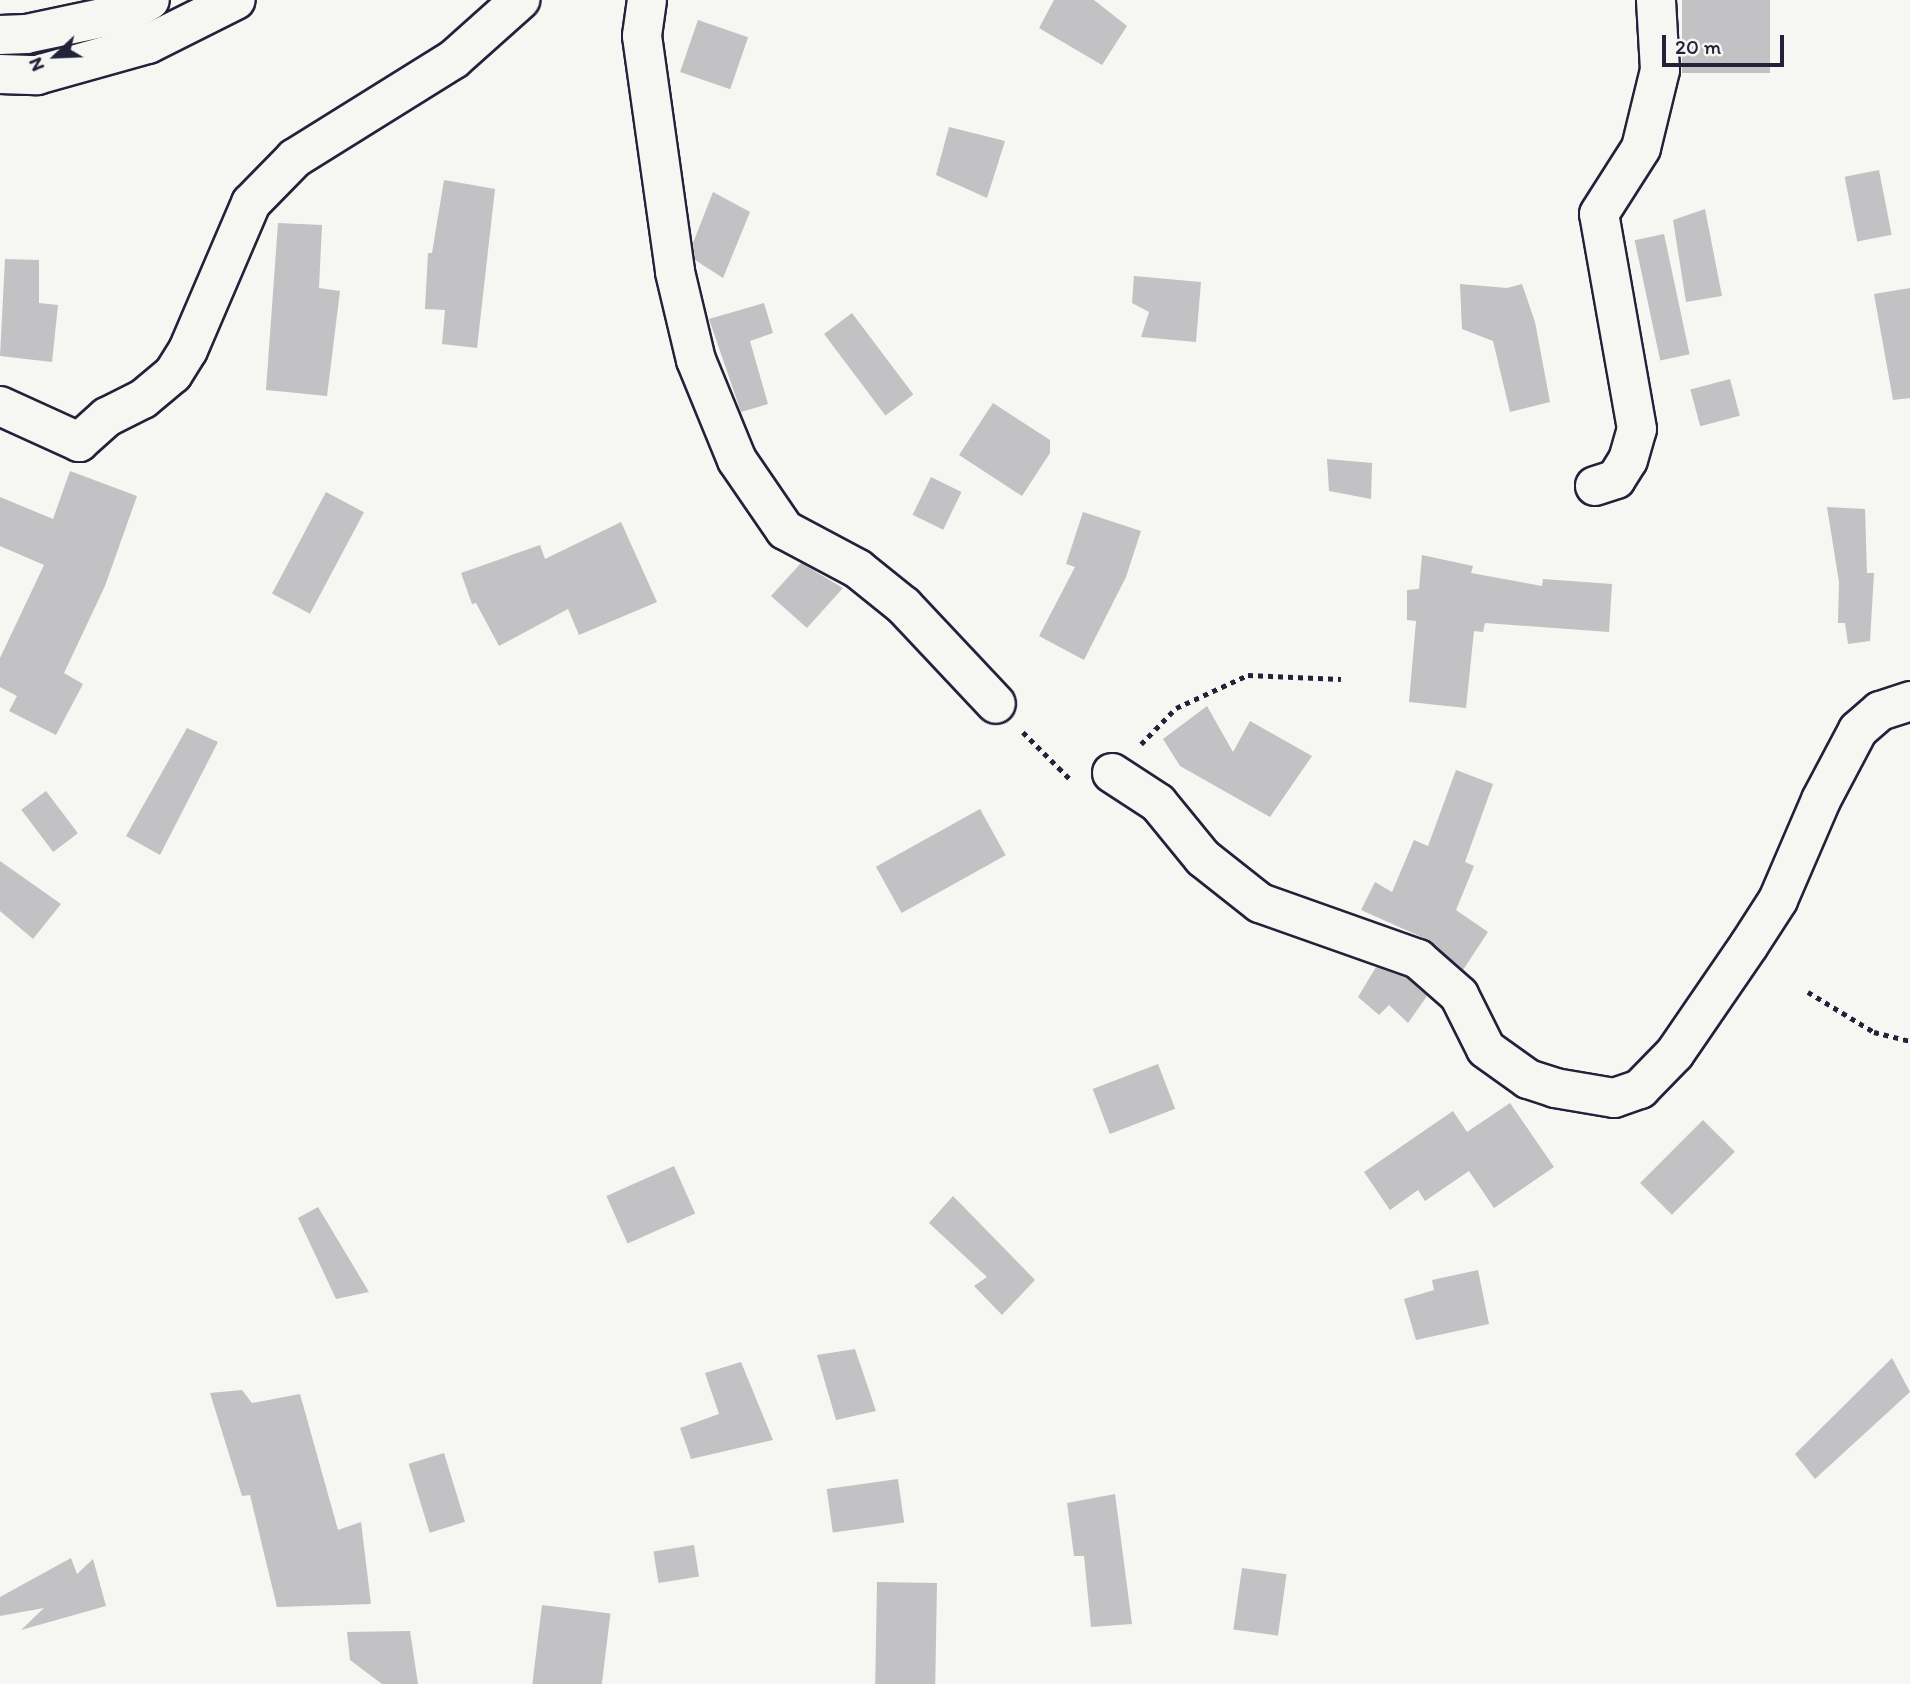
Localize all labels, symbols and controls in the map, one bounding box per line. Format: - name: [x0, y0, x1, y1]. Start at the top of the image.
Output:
- north arrow: [21, 21, 91, 91]
- scale bar: [1665, 21, 1787, 65]
- text: 20 m: [1675, 34, 1721, 59]
- text: N: [23, 54, 49, 75]

